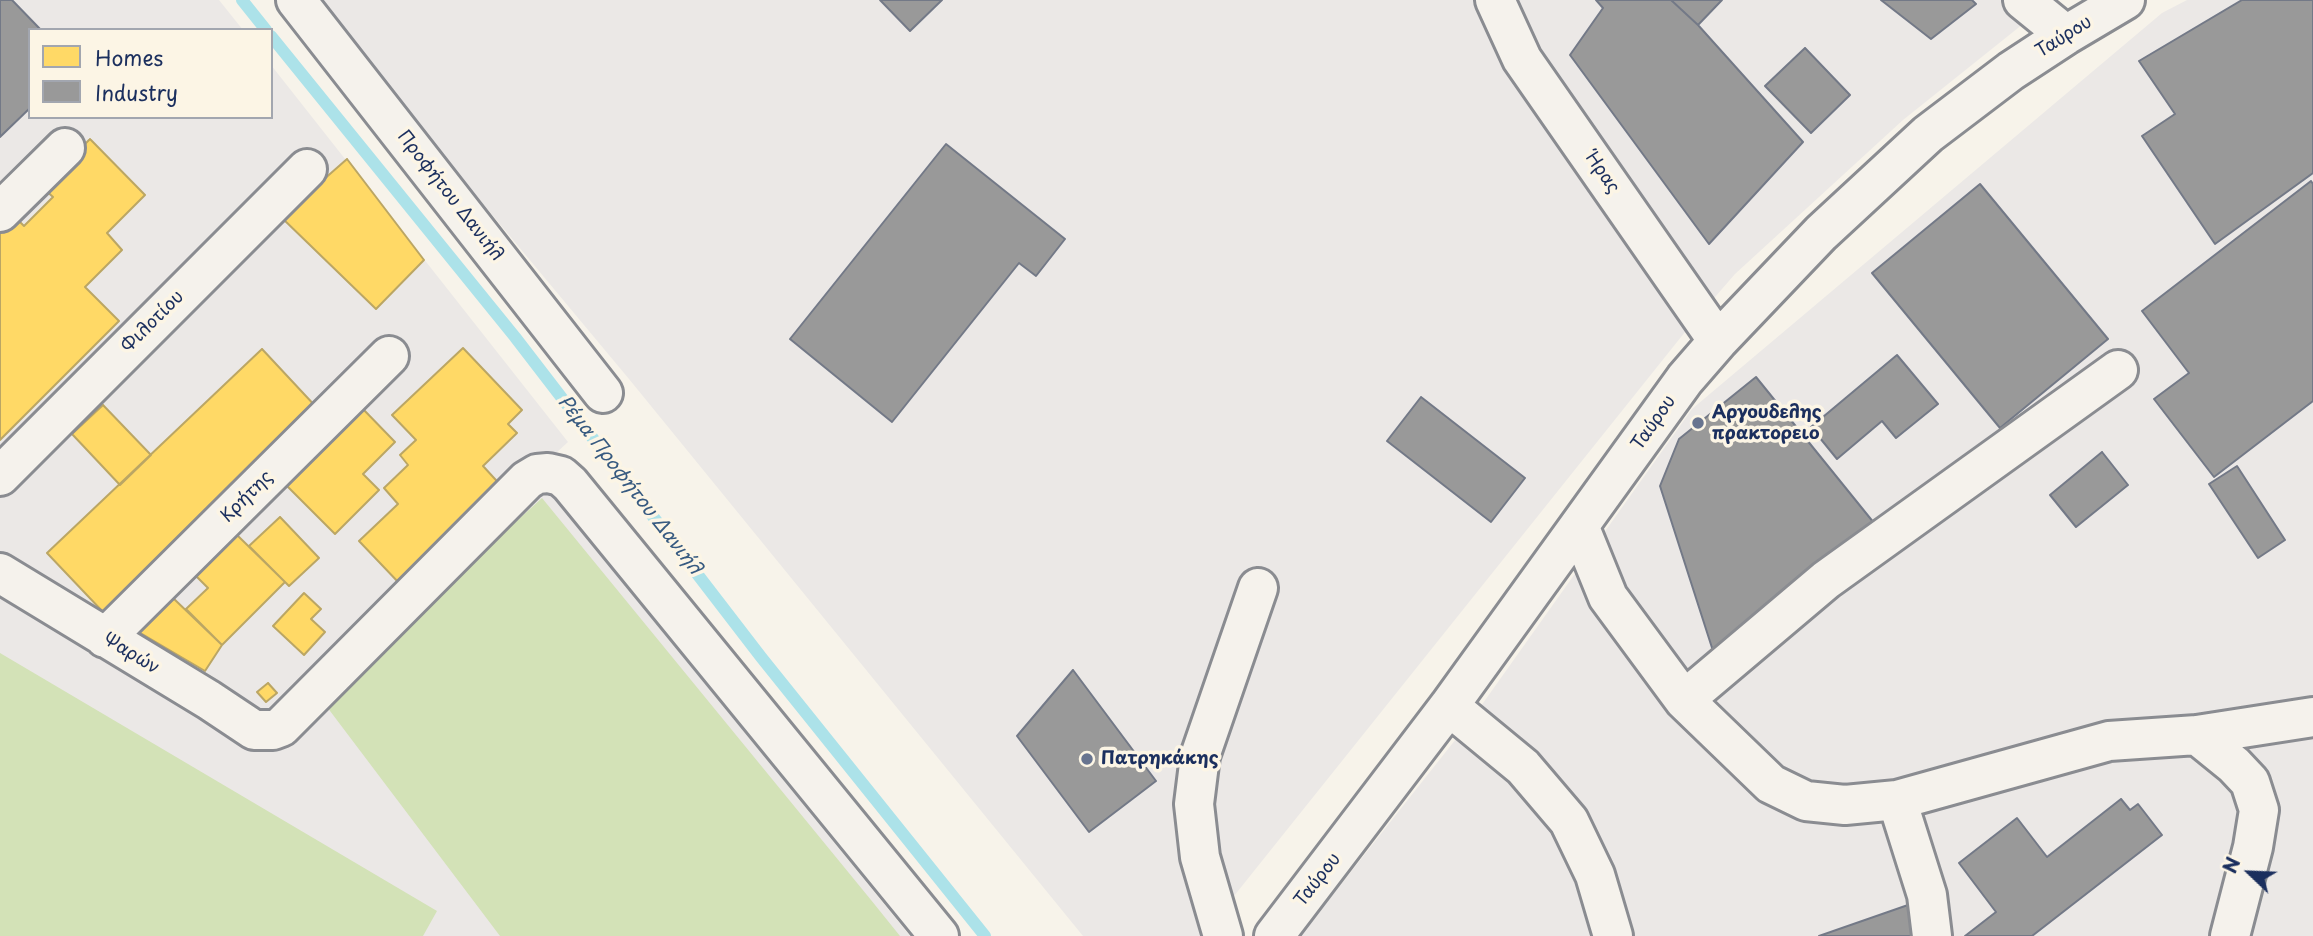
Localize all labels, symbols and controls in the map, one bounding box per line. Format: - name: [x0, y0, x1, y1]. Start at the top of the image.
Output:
- street label: Ταύρου: [2032, 11, 2096, 63]
- legend: [28, 28, 273, 119]
- text: Homes: [95, 41, 163, 73]
- text: Industry: [95, 76, 178, 108]
- street label: Προφήτου Δανιήλ: [392, 127, 508, 265]
- street label: Ήρας: [1580, 148, 1624, 198]
- street label: Φιλοτίου: [117, 286, 189, 358]
- water label: Ρέμα Προφήτου Δανιήλ: [552, 391, 706, 579]
- street label: Ταύρου: [1627, 391, 1681, 455]
- place label: Αργουδελης πρακτορειο: [1712, 402, 1821, 444]
- marker: Αργουδελης πρακτορειο: [1690, 415, 1706, 431]
- street label: Κρήτης: [216, 466, 278, 528]
- street label: Ψαρών: [99, 629, 163, 679]
- place label: Πατρηκάκης: [1101, 748, 1218, 770]
- marker: Πατρηκάκης: [1079, 751, 1095, 767]
- north arrow: [2215, 838, 2285, 908]
- street label: Ταύρου: [1290, 849, 1346, 911]
- text: N: [2215, 852, 2246, 877]

